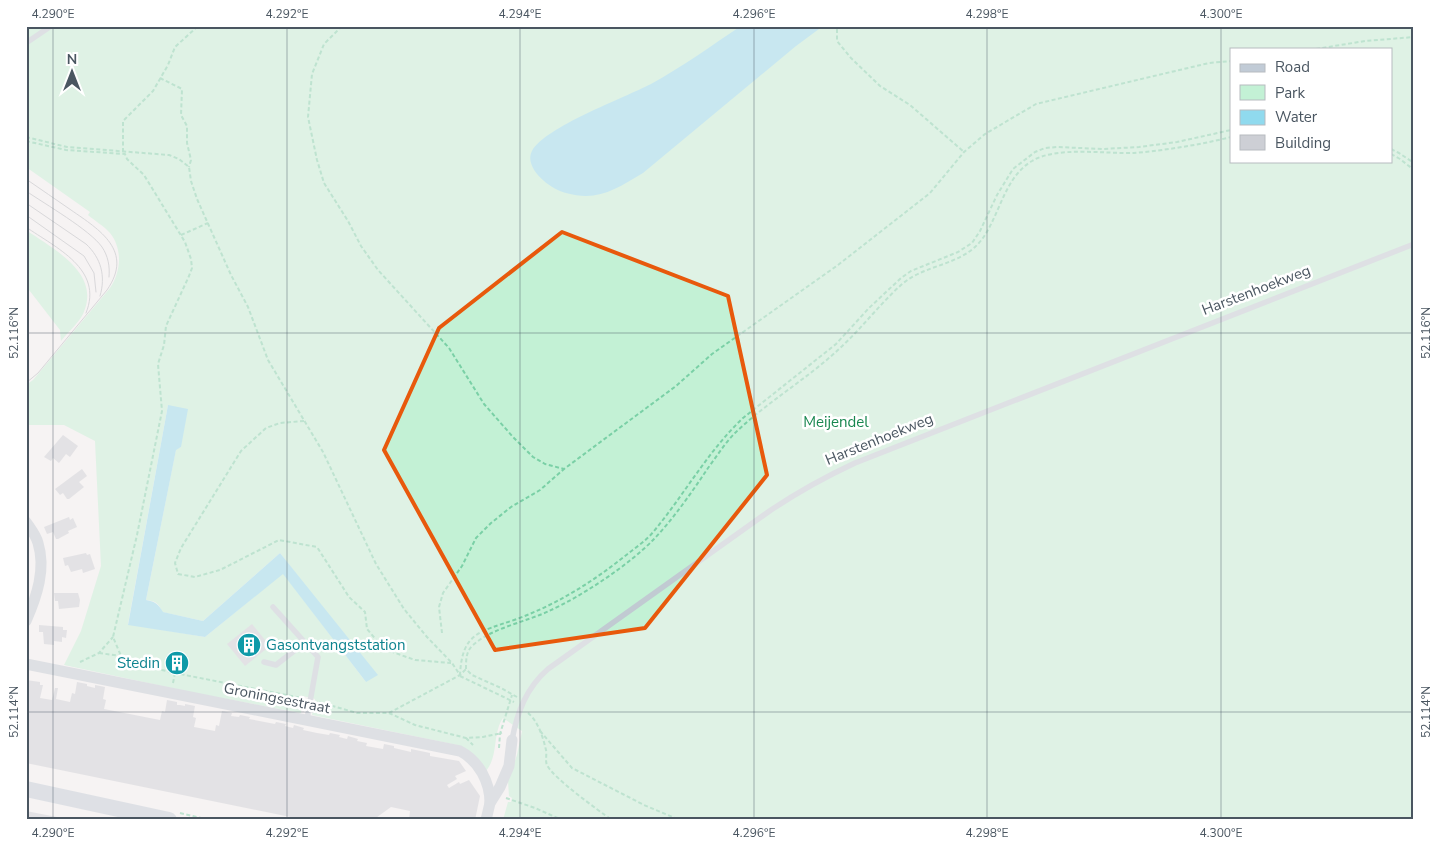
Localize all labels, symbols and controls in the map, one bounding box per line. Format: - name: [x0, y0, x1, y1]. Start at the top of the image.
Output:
- text: 4.290°E: [32, 6, 74, 22]
- text: 4.292°E: [266, 6, 308, 22]
- text: 4.294°E: [499, 6, 541, 22]
- text: 4.296°E: [733, 6, 775, 22]
- text: 4.298°E: [966, 6, 1008, 22]
- text: 4.300°E: [1200, 6, 1242, 22]
- north arrow: [48, 48, 98, 98]
- legend: [1230, 48, 1392, 162]
- text: N: [67, 50, 77, 69]
- text: Road: [1275, 57, 1310, 77]
- text: Park: [1275, 83, 1305, 103]
- text: Water: [1275, 107, 1318, 127]
- text: Building: [1275, 133, 1331, 153]
- street label: Harstenhoekweg: [1199, 260, 1313, 320]
- text: 52.116°N: [6, 307, 22, 359]
- text: 52.116°N: [1418, 307, 1434, 359]
- street label: Harstenhoekweg: [822, 408, 936, 470]
- park label: Meijendel: [803, 412, 869, 432]
- building icon: Gasontvangststation: [236, 632, 262, 658]
- place label: Gasontvangststation: [266, 635, 405, 655]
- building icon: Stedin: [164, 650, 190, 676]
- place label: Stedin: [117, 653, 160, 673]
- street label: Groningsestraat: [222, 678, 333, 718]
- text: 52.114°N: [6, 686, 22, 738]
- text: 52.114°N: [1418, 686, 1434, 738]
- text: 4.290°E: [32, 825, 74, 841]
- text: 4.292°E: [266, 825, 308, 841]
- text: 4.294°E: [499, 825, 541, 841]
- text: 4.296°E: [733, 825, 775, 841]
- text: 4.298°E: [966, 825, 1008, 841]
- text: 4.300°E: [1200, 825, 1242, 841]

